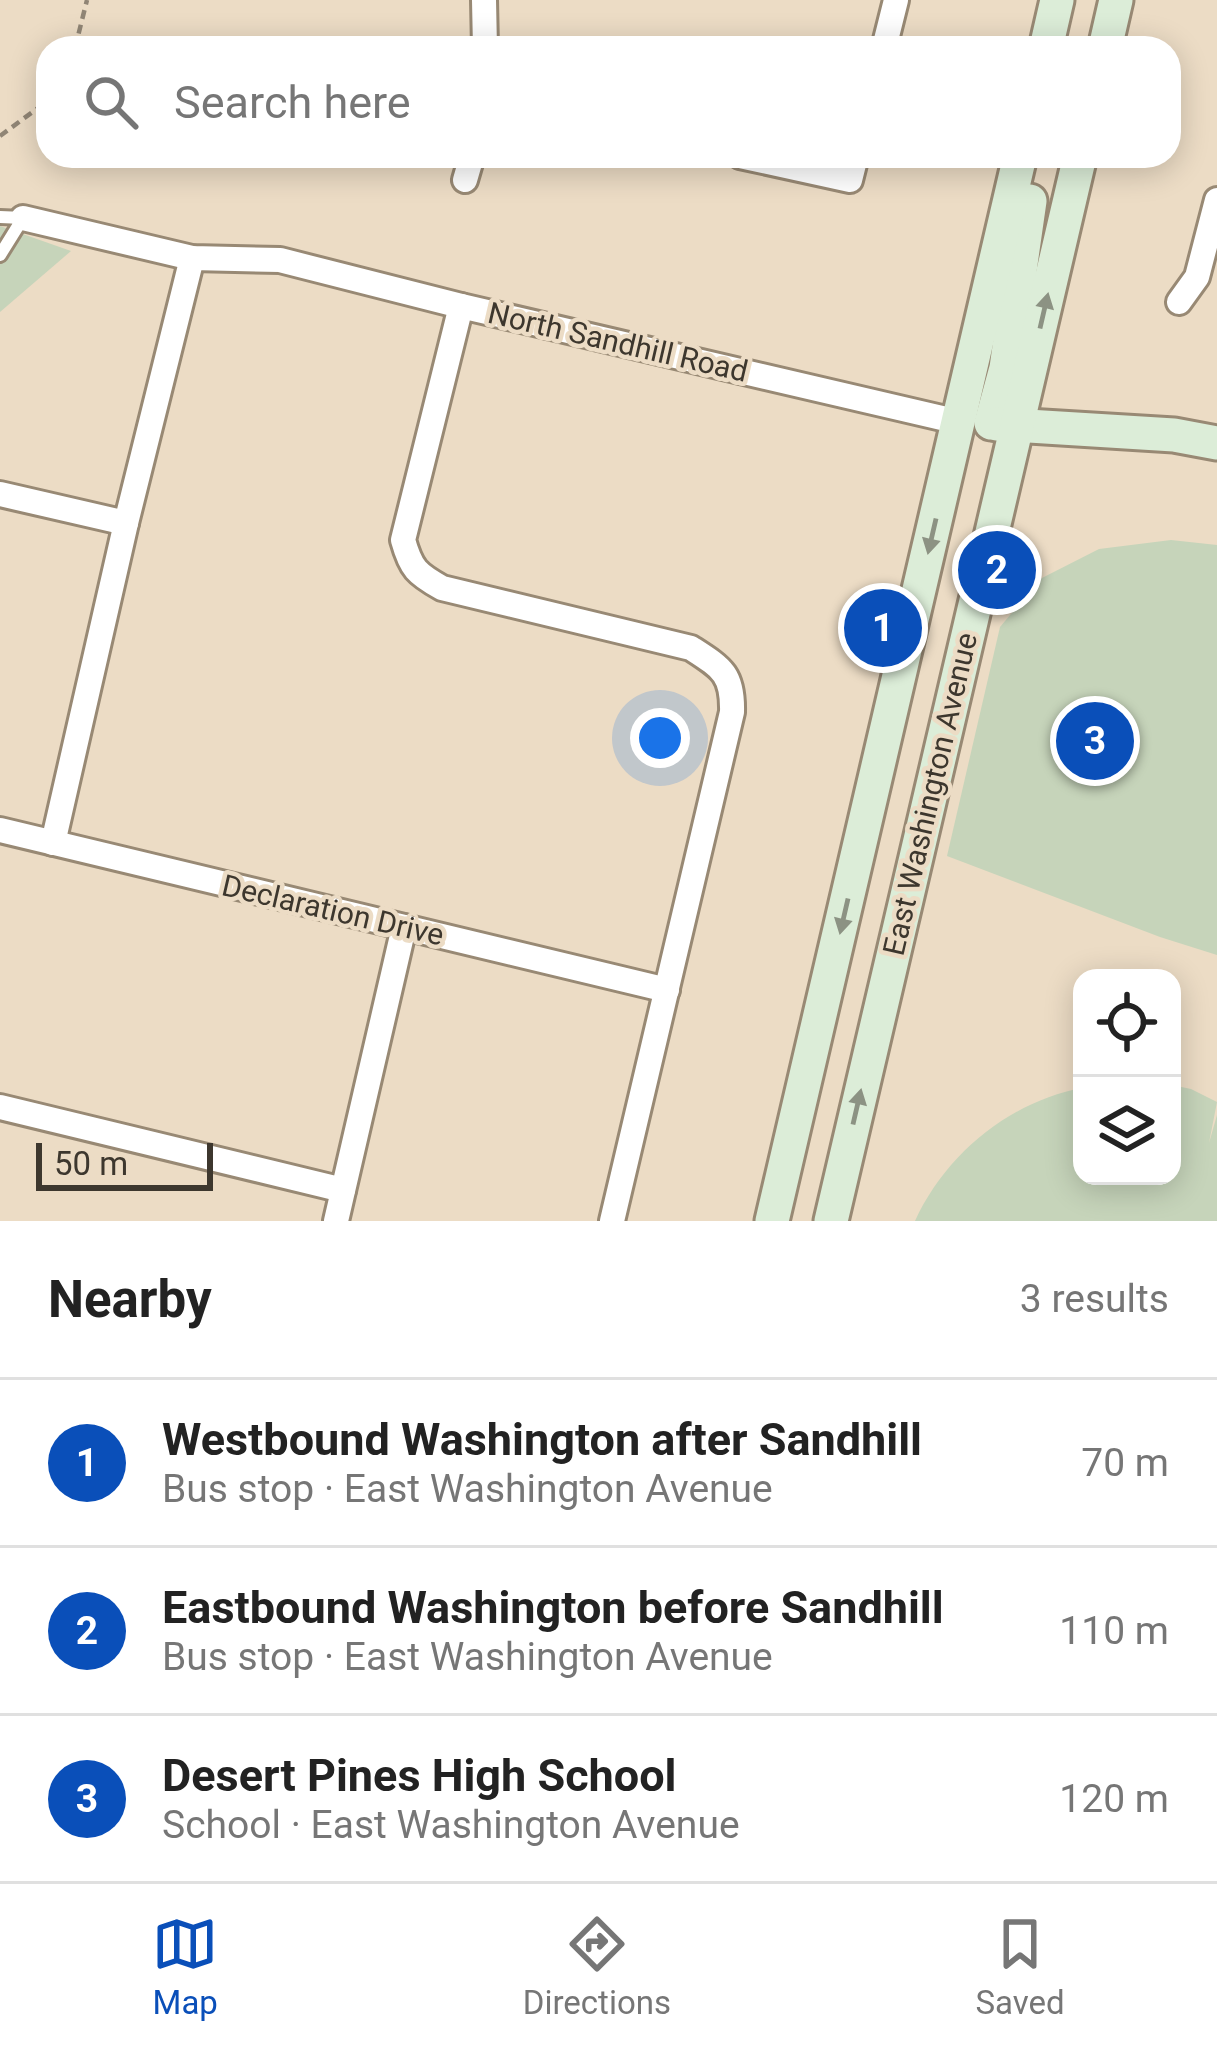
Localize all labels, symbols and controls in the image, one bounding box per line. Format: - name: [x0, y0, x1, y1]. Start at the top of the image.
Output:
- search box: [36, 36, 1181, 168]
- icon: search: [78, 69, 144, 135]
- text: Search here: [174, 76, 411, 129]
- one-way arrow: [1035, 293, 1054, 330]
- street label: North Sandhill Road: [485, 295, 751, 389]
- one-way arrow: [922, 517, 941, 555]
- pin: 2: [958, 525, 1036, 615]
- pin: 1: [844, 583, 922, 673]
- street label: East Washington Avenue: [876, 629, 984, 959]
- pin: 3: [1056, 696, 1134, 786]
- your location: [630, 708, 690, 768]
- street label: Declaration Drive: [219, 867, 447, 953]
- one-way arrow: [833, 897, 852, 935]
- map controls: [1073, 969, 1181, 1185]
- button: locate: [1073, 969, 1181, 1077]
- button: layers: [1073, 1077, 1181, 1185]
- one-way arrow: [848, 1089, 867, 1126]
- scale bar: [36, 1137, 213, 1190]
- text: 50 m: [54, 1144, 128, 1183]
- text: Nearby: [48, 1270, 212, 1329]
- text: 3 results: [1020, 1276, 1169, 1322]
- text: Westbound Washington after Sandhill: [162, 1413, 922, 1466]
- text: 1: [76, 1440, 98, 1486]
- text: 70 m: [1081, 1440, 1169, 1486]
- text: Bus stop · East Washington Avenue: [162, 1466, 773, 1512]
- text: Eastbound Washington before Sandhill: [162, 1581, 944, 1634]
- text: 2: [76, 1608, 98, 1654]
- text: 110 m: [1059, 1608, 1169, 1654]
- text: Bus stop · East Washington Avenue: [162, 1634, 773, 1680]
- text: Desert Pines High School: [162, 1749, 677, 1802]
- text: 3: [76, 1776, 98, 1822]
- text: 120 m: [1059, 1776, 1169, 1822]
- text: School · East Washington Avenue: [162, 1802, 740, 1848]
- tab: Map: [152, 1911, 218, 2022]
- tab: Directions: [523, 1911, 671, 2022]
- tab: Saved: [976, 1911, 1065, 2022]

